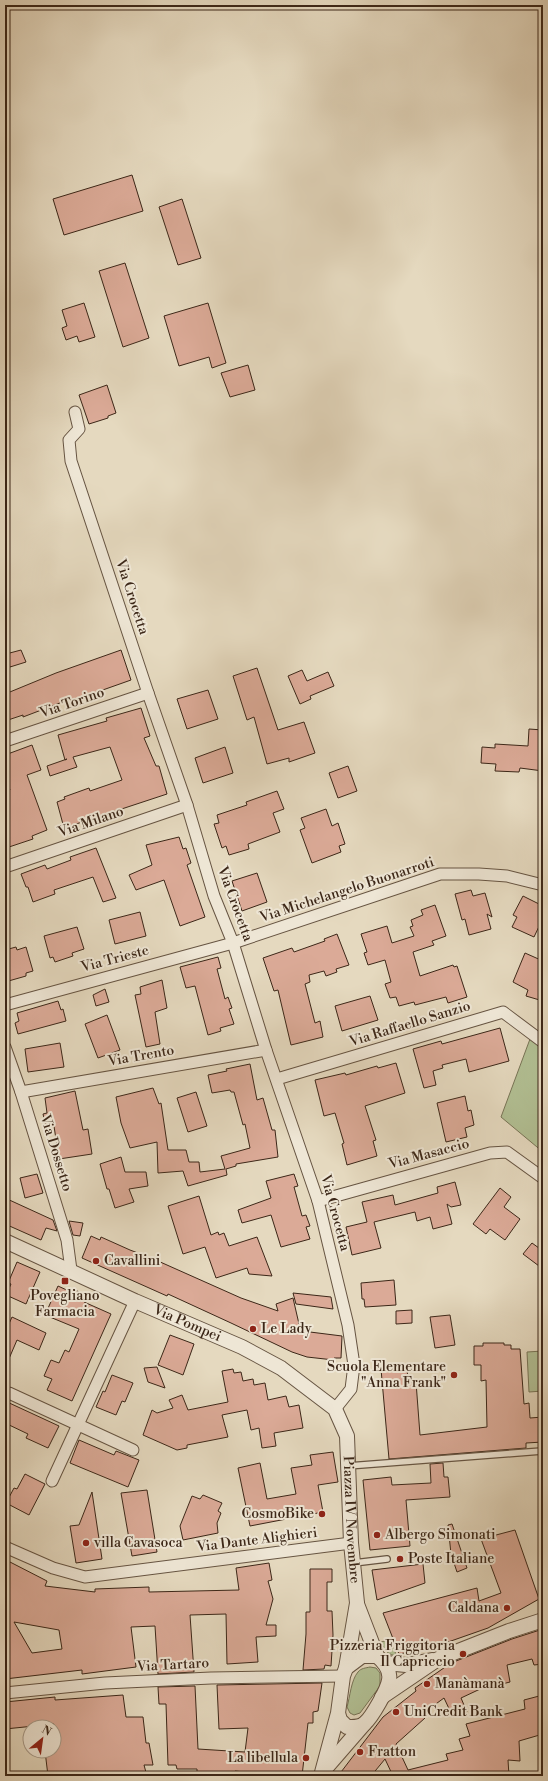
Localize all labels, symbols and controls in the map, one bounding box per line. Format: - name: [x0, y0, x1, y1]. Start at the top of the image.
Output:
- street label: Via Crocetta: [111, 556, 153, 638]
- street label: Via Torino: [36, 683, 107, 723]
- street label: Via Milano: [55, 802, 126, 842]
- street label: Via Michelangelo Buonarroti: [257, 853, 437, 927]
- street label: Via Crocetta: [213, 863, 257, 945]
- street label: Via Trieste: [78, 941, 151, 977]
- street label: Via Raffaello Sanzio: [346, 997, 473, 1051]
- street label: Via Trento: [105, 1041, 176, 1071]
- street label: Via Dossetto: [35, 1111, 76, 1194]
- street label: Via Masaccio: [386, 1135, 472, 1174]
- street label: Via Crocetta: [316, 1172, 354, 1254]
- place label: Cavallini: [104, 1252, 161, 1270]
- marker: Cavallini: [91, 1256, 101, 1266]
- marker: Povegliano Farmacia: [60, 1276, 70, 1286]
- place label: Povegliano Farmacia: [30, 1287, 100, 1321]
- street label: Via Pompei: [149, 1300, 224, 1346]
- place label: Le Lady: [261, 1320, 312, 1338]
- marker: Le Lady: [248, 1324, 258, 1334]
- place label: Scuola Elementare "Anna Frank": [327, 1358, 446, 1392]
- marker: Scuola Elementare "Anna Frank": [449, 1370, 459, 1380]
- street label: Piazza IV Novembre: [339, 1455, 364, 1584]
- place label: CosmoBike: [242, 1505, 314, 1523]
- marker: CosmoBike: [317, 1509, 327, 1519]
- street label: Via Dante Alighieri: [195, 1524, 319, 1556]
- place label: Albergo Simonati: [384, 1526, 496, 1544]
- marker: Albergo Simonati: [372, 1530, 382, 1540]
- place label: villa Cavasoca: [93, 1534, 184, 1552]
- marker: villa Cavasoca: [81, 1538, 91, 1548]
- place label: Poste Italiane: [408, 1550, 494, 1568]
- marker: Poste Italiane: [395, 1554, 405, 1564]
- place label: Caldana: [448, 1599, 500, 1617]
- marker: Caldana: [502, 1603, 512, 1613]
- place label: Pizzeria Friggitoria Il Capriccio: [330, 1637, 456, 1671]
- marker: Pizzeria Friggitoria Il Capriccio: [458, 1649, 468, 1659]
- street label: Via Tartaro: [135, 1654, 210, 1676]
- place label: Manàmanà: [435, 1675, 506, 1693]
- marker: Manàmanà: [422, 1679, 432, 1689]
- place label: UniCredit Bank: [404, 1703, 503, 1721]
- marker: UniCredit Bank: [391, 1707, 401, 1717]
- north arrow: [22, 1719, 62, 1759]
- text: N: [39, 1723, 54, 1740]
- place label: Fratton: [368, 1743, 417, 1761]
- marker: Fratton: [355, 1747, 365, 1757]
- place label: La libellula: [227, 1749, 299, 1767]
- marker: La libellula: [301, 1753, 311, 1763]

